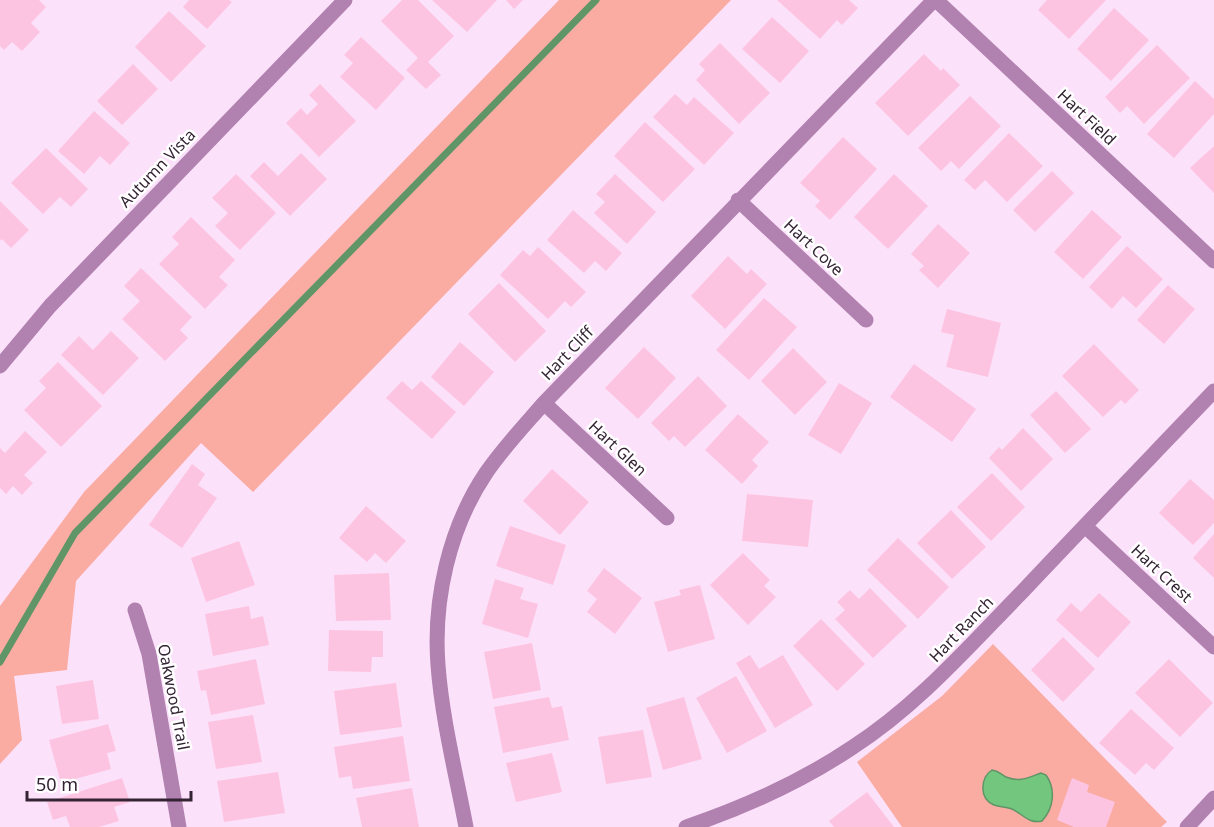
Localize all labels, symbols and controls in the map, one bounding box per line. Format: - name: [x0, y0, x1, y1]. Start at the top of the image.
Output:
- street label: Hart Field: [1053, 84, 1121, 150]
- street label: Autumn Vista: [114, 124, 200, 212]
- street label: Hart Cove: [779, 214, 849, 280]
- street label: Hart Cliff: [536, 321, 599, 385]
- street label: Hart Glen: [584, 415, 652, 481]
- street label: Hart Crest: [1127, 539, 1198, 607]
- street label: Hart Ranch: [924, 591, 998, 667]
- street label: Oakwood Trail: [153, 642, 195, 752]
- scale bar: [27, 764, 190, 802]
- text: 50 m: [36, 772, 78, 796]

